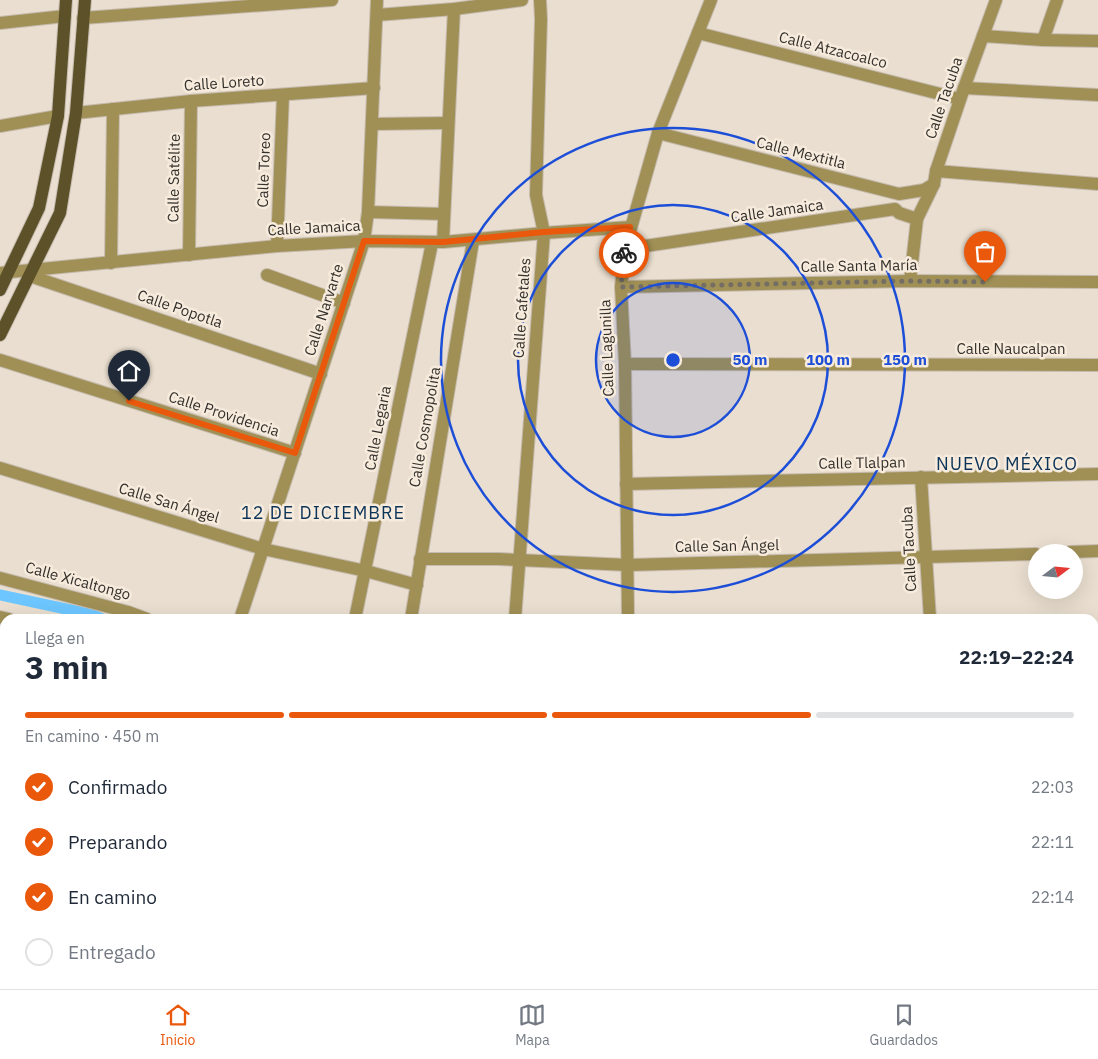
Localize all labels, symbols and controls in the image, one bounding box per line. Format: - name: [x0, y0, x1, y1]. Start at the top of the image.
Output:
- street label: Calle Atzacoalco: [777, 27, 889, 72]
- street label: Calle Tacuba: [921, 54, 966, 141]
- street label: Calle Loreto: [183, 70, 265, 95]
- street label: Calle Toreo: [253, 132, 274, 208]
- street label: Calle Mextitla: [754, 132, 848, 173]
- street label: Calle Satélite: [163, 134, 184, 222]
- street label: Calle Jamaica: [729, 195, 824, 226]
- street label: Calle Jamaica: [267, 216, 361, 239]
- courier: [599, 228, 649, 278]
- pin: [964, 231, 1006, 282]
- icon: bag: [971, 238, 999, 266]
- icon: bike: [610, 239, 638, 267]
- street label: Calle Santa María: [800, 255, 917, 276]
- street label: Calle Cafetales: [509, 257, 534, 359]
- street label: Calle Narvarte: [300, 261, 347, 358]
- street label: Calle Popotla: [135, 285, 225, 332]
- street label: Calle Lagunilla: [595, 299, 618, 397]
- street label: Calle Naucalpan: [956, 339, 1066, 358]
- pin: [108, 350, 150, 401]
- text: 50 m: [733, 350, 767, 369]
- text: 100 m: [806, 350, 850, 369]
- text: 150 m: [883, 350, 927, 369]
- centre of rings: [664, 351, 682, 369]
- icon: home: [115, 357, 143, 385]
- street label: Calle Cosmopolita: [405, 365, 444, 489]
- street label: Calle Legaria: [360, 384, 395, 472]
- street label: Calle Providencia: [166, 387, 282, 440]
- street label: Calle Tlalpan: [818, 452, 906, 473]
- district label: NUEVO MÉXICO: [936, 452, 1078, 475]
- street label: Calle San Ángel: [117, 478, 222, 527]
- district label: 12 DE DICIEMBRE: [241, 501, 405, 524]
- street label: Calle Tacuba: [897, 506, 920, 592]
- street label: Calle San Ángel: [675, 535, 779, 556]
- north arrow: [1028, 544, 1082, 599]
- map controls: [1028, 544, 1083, 599]
- street label: Calle Xicaltongo: [23, 557, 133, 604]
- text: Llega en: [25, 628, 85, 648]
- text: 22:19–22:24: [959, 645, 1074, 669]
- text: 3 min: [25, 646, 109, 688]
- text: En camino · 450 m: [25, 726, 159, 746]
- icon: check: [25, 773, 53, 801]
- text: Confirmado: [68, 775, 167, 799]
- text: 22:03: [1031, 777, 1074, 797]
- icon: check: [25, 828, 53, 856]
- text: Preparando: [68, 830, 167, 854]
- text: 22:11: [1031, 832, 1074, 852]
- icon: check: [25, 883, 53, 911]
- text: En camino: [68, 885, 157, 909]
- text: 22:14: [1031, 887, 1074, 907]
- text: Entregado: [68, 940, 156, 964]
- tab: Inicio: [160, 1001, 195, 1049]
- tab: Mapa: [515, 1001, 550, 1049]
- tab: Guardados: [869, 1001, 938, 1049]

